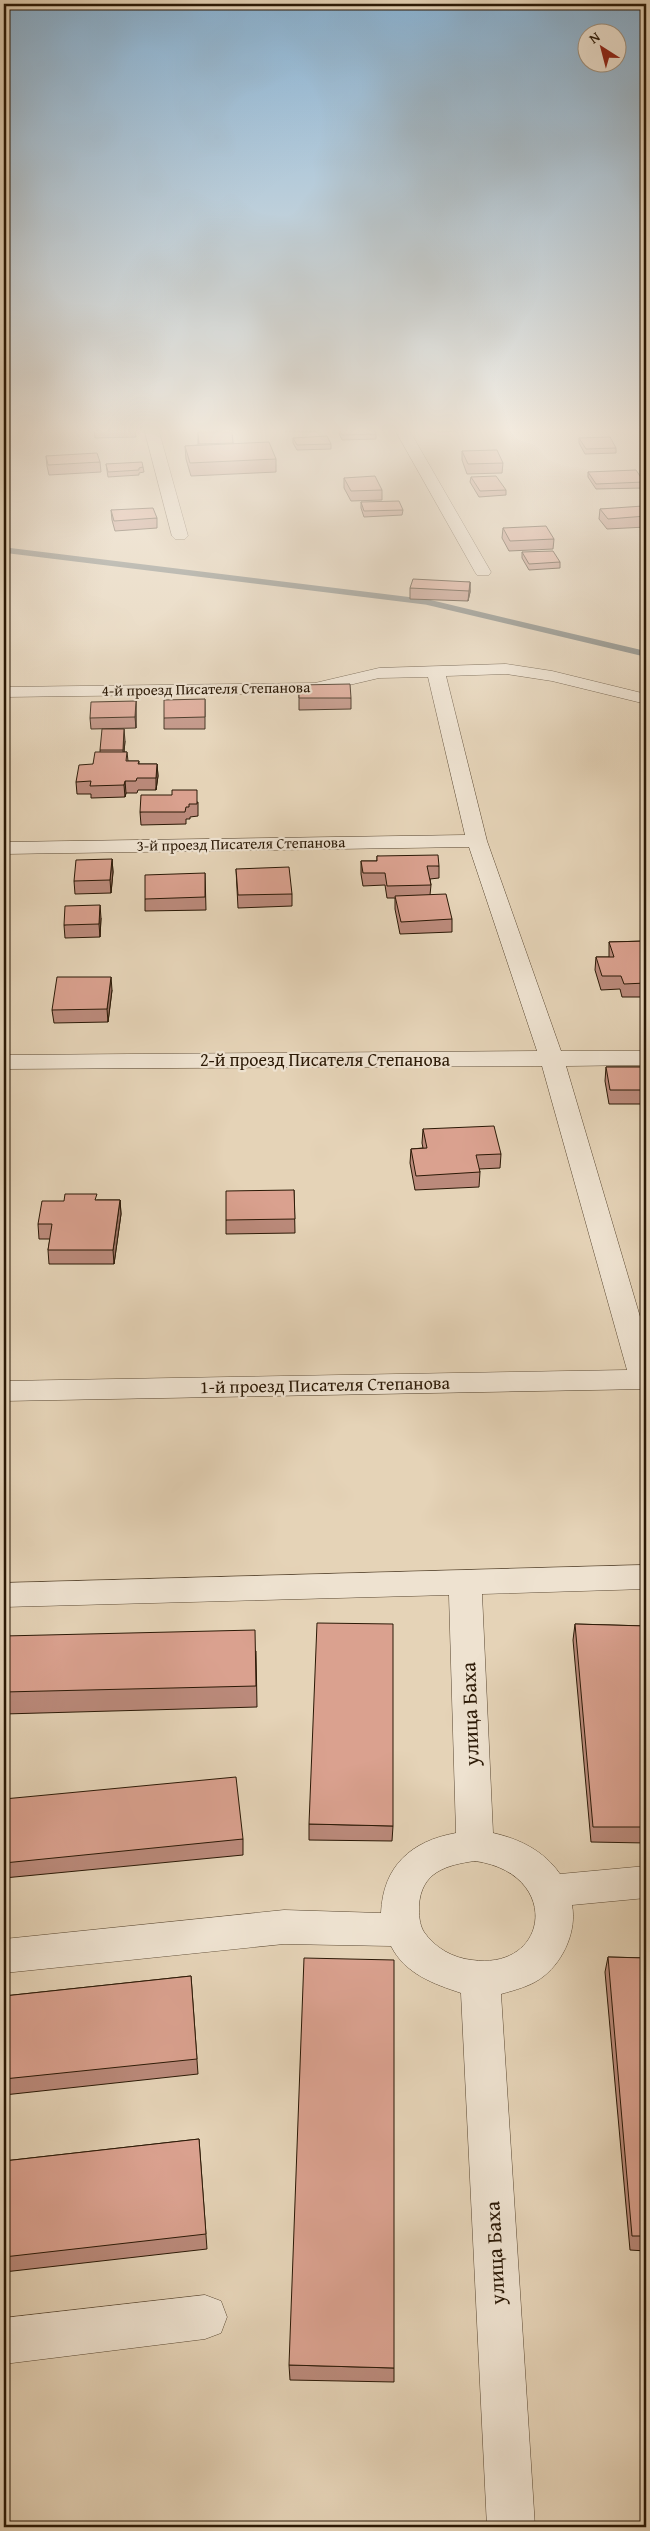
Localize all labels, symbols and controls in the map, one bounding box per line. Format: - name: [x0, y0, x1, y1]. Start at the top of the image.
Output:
- north arrow: [578, 22, 628, 72]
- text: N: [585, 26, 605, 48]
- street label: 4-й проезд Писателя Степанова: [102, 676, 311, 701]
- street label: 3-й проезд Писателя Степанова: [137, 831, 346, 856]
- street label: 2-й проезд Писателя Степанова: [200, 1046, 451, 1073]
- street label: 1-й проезд Писателя Степанова: [200, 1369, 451, 1400]
- street label: улица Баха: [452, 1662, 487, 1767]
- street label: улица Баха: [476, 2200, 513, 2307]

